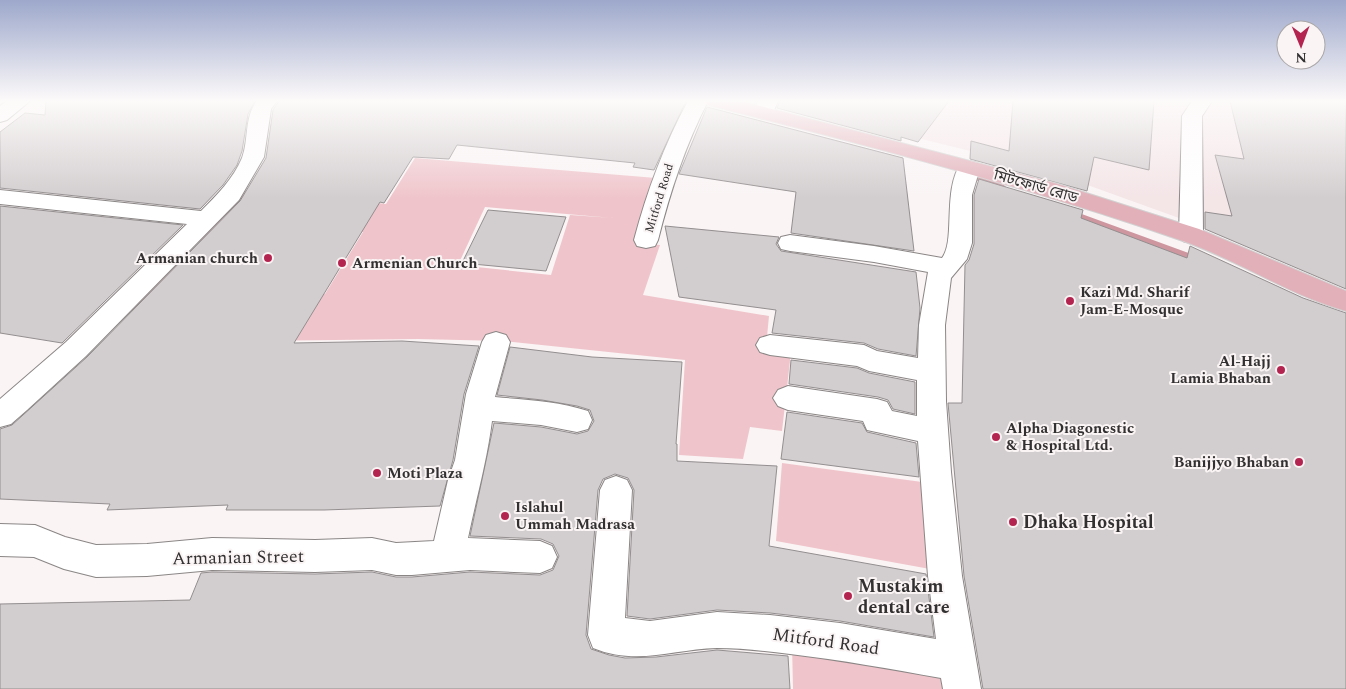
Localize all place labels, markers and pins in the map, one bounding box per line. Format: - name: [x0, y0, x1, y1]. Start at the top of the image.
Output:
- place label: Armanian church: [136, 247, 258, 270]
- marker: Armanian church: [262, 252, 274, 264]
- place label: Armenian Church: [352, 252, 478, 275]
- marker: Armenian Church: [336, 257, 348, 269]
- place label: Kazi Md. Sharif Jam-E-Mosque: [1080, 281, 1191, 321]
- marker: Kazi Md. Sharif Jam-E-Mosque: [1064, 295, 1076, 307]
- place label: Al-Hajj Lamia Bhaban: [1170, 350, 1271, 390]
- marker: Al-Hajj Lamia Bhaban: [1275, 364, 1287, 376]
- place label: Alpha Diagonestic & Hospital Ltd.: [1006, 417, 1134, 457]
- marker: Alpha Diagonestic & Hospital Ltd.: [990, 431, 1002, 443]
- place label: Banijjyo Bhaban: [1174, 451, 1289, 474]
- marker: Banijjyo Bhaban: [1293, 456, 1305, 468]
- place label: Moti Plaza: [387, 462, 463, 485]
- marker: Moti Plaza: [371, 467, 383, 479]
- place label: Islahul Ummah Madrasa: [515, 496, 635, 536]
- place label: Dhaka Hospital: [1023, 509, 1154, 536]
- marker: Islahul Ummah Madrasa: [499, 510, 511, 522]
- marker: Dhaka Hospital: [1007, 516, 1019, 528]
- place label: Mustakim dental care: [858, 573, 950, 621]
- marker: Mustakim dental care: [842, 590, 854, 602]

